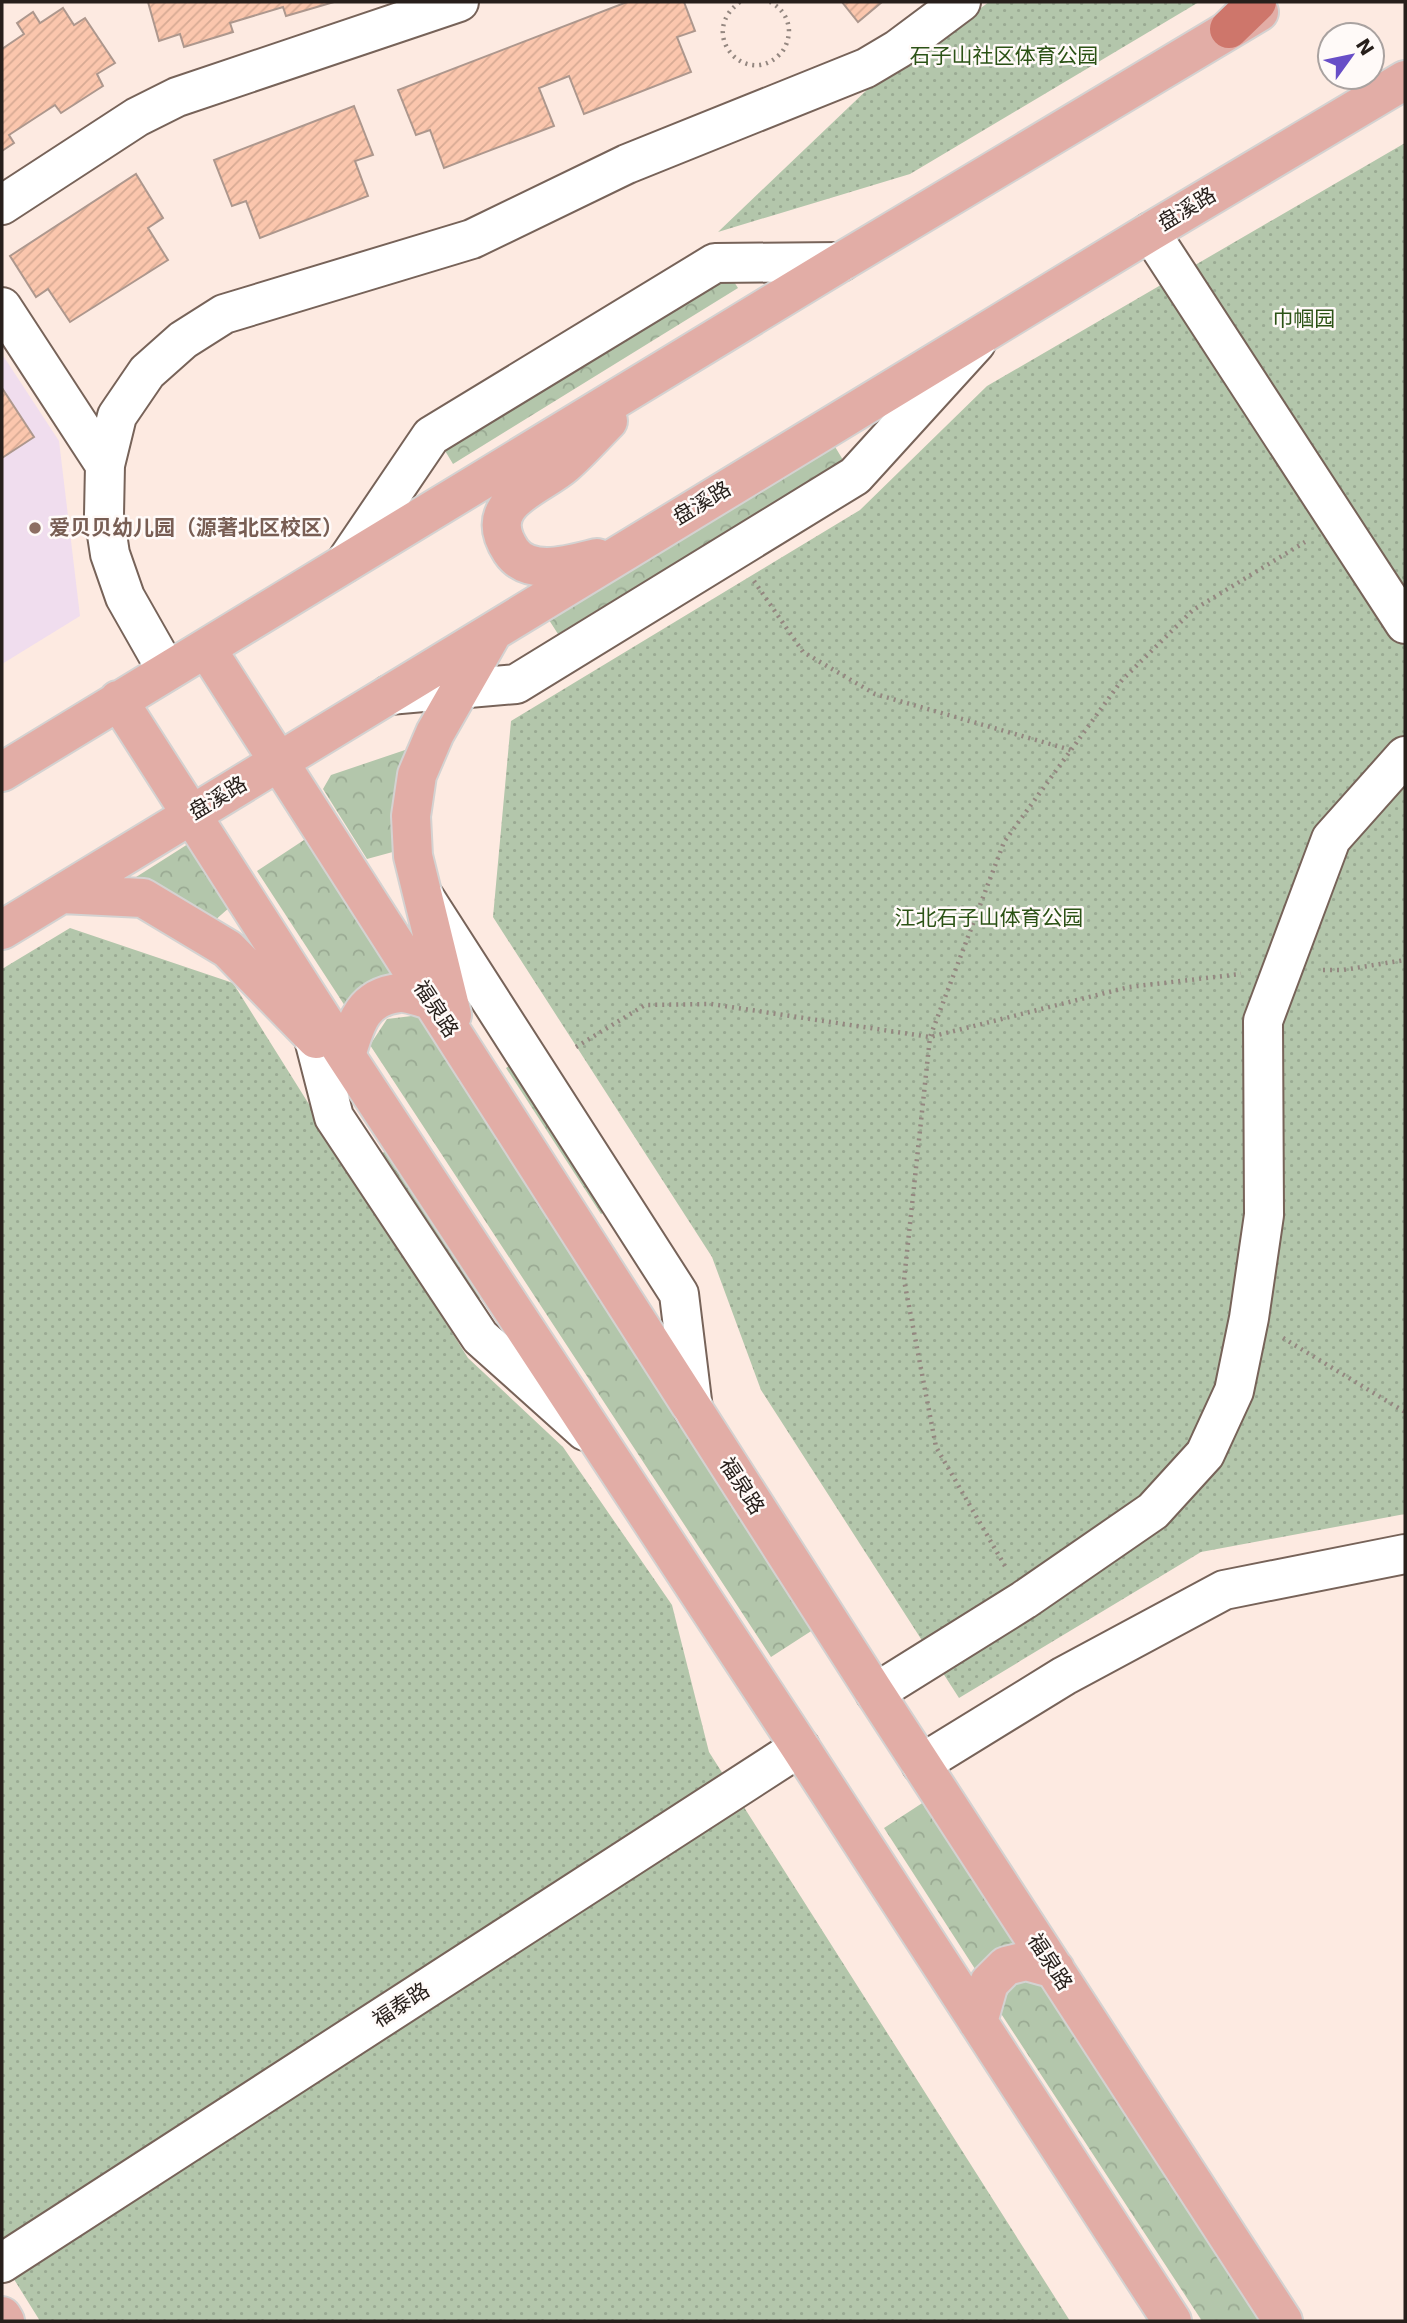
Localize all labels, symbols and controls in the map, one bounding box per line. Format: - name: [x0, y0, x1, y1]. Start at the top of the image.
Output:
- north arrow: [1316, 21, 1386, 91]
- text: N: [1352, 34, 1379, 59]
- park label: 石子山社区体育公园: [910, 44, 1099, 68]
- street label: 盘溪路: [1154, 182, 1220, 236]
- park label: 巾帼园: [1273, 307, 1336, 331]
- street label: 盘溪路: [669, 476, 735, 530]
- place label: 爱贝贝幼儿园（源著北区校区）: [49, 516, 343, 540]
- marker: 爱贝贝幼儿园（源著北区校区）: [27, 520, 43, 536]
- street label: 盘溪路: [185, 771, 251, 825]
- park label: 江北石子山体育公园: [895, 906, 1084, 930]
- street label: 福泉路: [409, 976, 463, 1042]
- street label: 福泉路: [715, 1453, 769, 1519]
- street label: 福泉路: [1023, 1929, 1077, 1995]
- street label: 福泰路: [368, 1978, 434, 2032]

